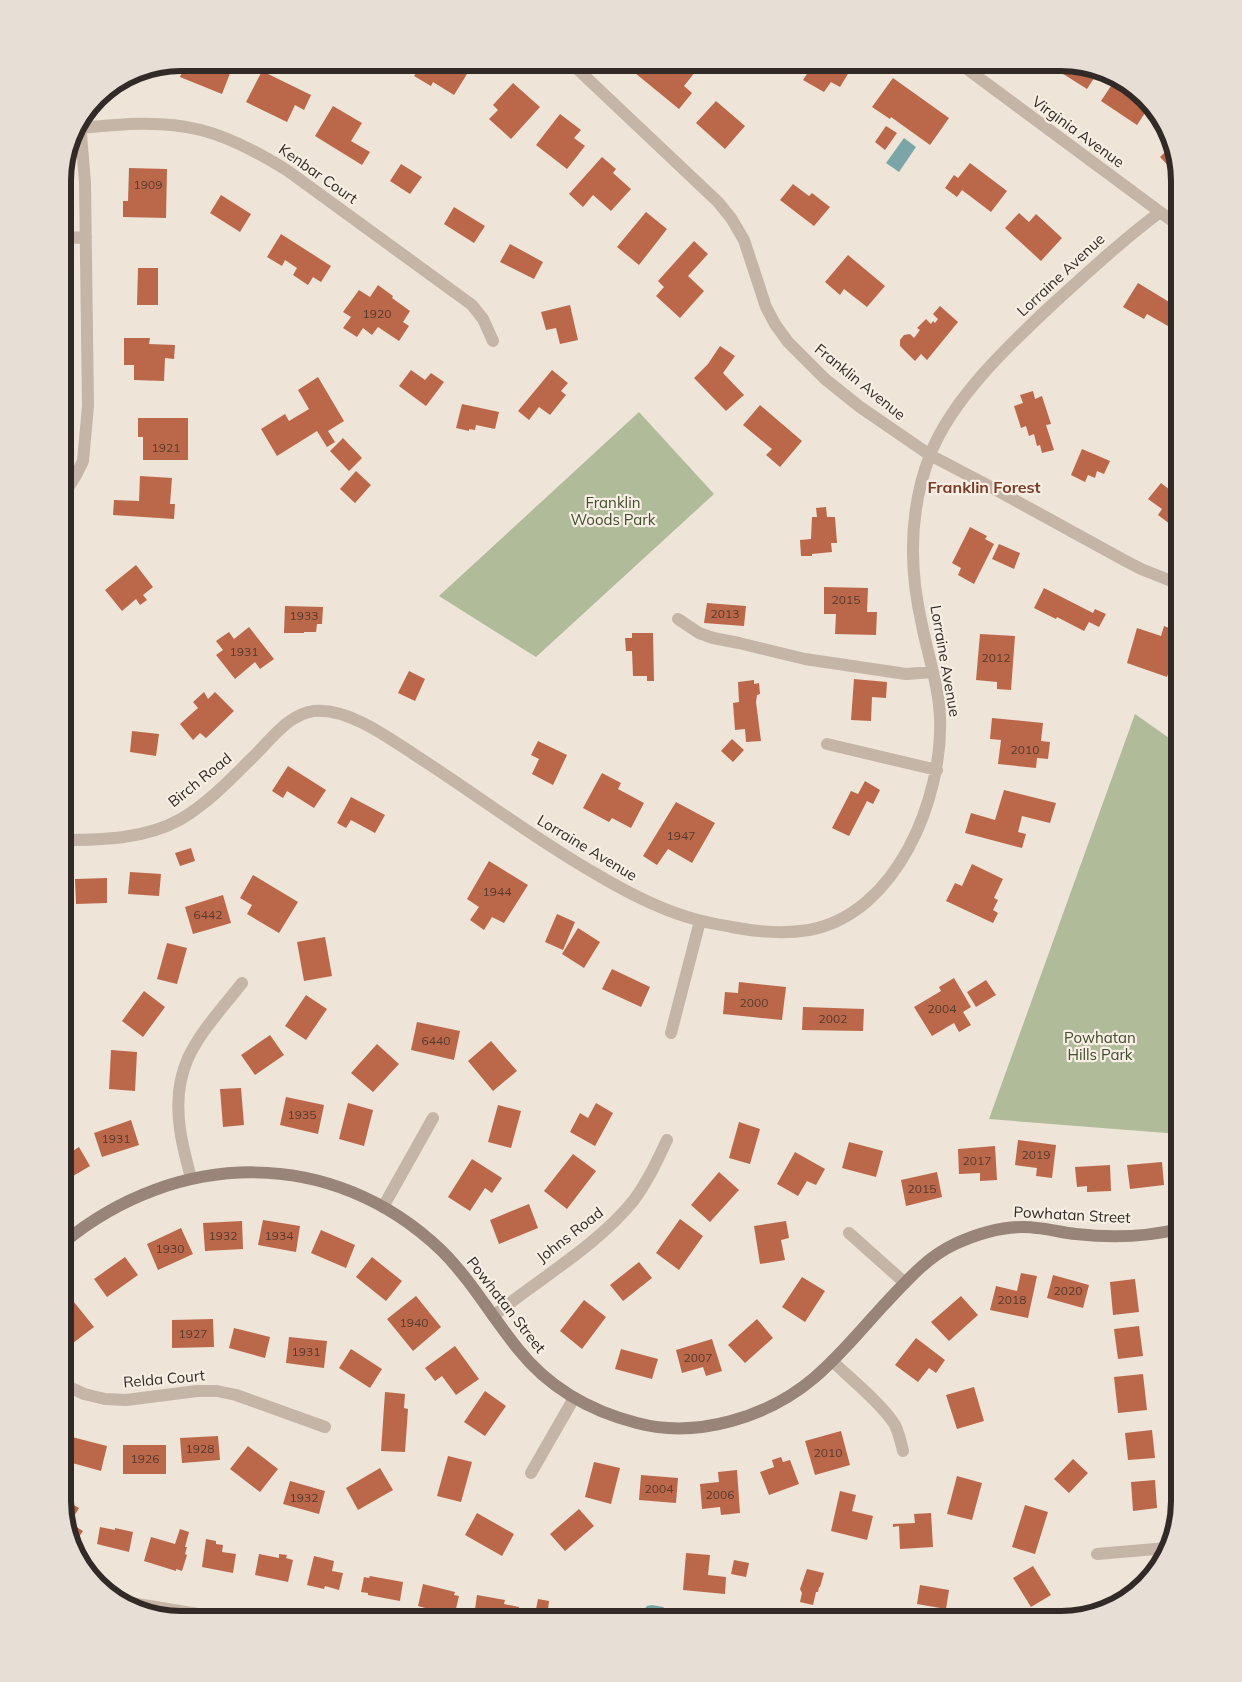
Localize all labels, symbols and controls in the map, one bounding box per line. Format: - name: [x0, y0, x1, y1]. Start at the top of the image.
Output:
- street label: Virginia Avenue: [1028, 92, 1128, 171]
- street label: Kenbar Court: [275, 140, 361, 208]
- house number: 1909: [134, 177, 162, 192]
- street label: Lorraine Avenue: [1013, 229, 1109, 320]
- house number: 1920: [363, 306, 391, 321]
- street label: Franklin Avenue: [811, 339, 910, 424]
- house number: 1921: [152, 440, 180, 455]
- district label: Franklin Forest: [927, 477, 1041, 497]
- park label: Franklin Woods Park: [571, 493, 656, 529]
- house number: 2015: [832, 592, 860, 607]
- street label: Lorraine Avenue: [926, 604, 965, 718]
- house number: 2013: [711, 606, 739, 621]
- house number: 1933: [290, 608, 318, 623]
- house number: 1931: [230, 644, 258, 659]
- house number: 2012: [982, 650, 1010, 665]
- house number: 2010: [1011, 742, 1039, 757]
- street label: Birch Road: [164, 748, 235, 811]
- street label: Lorraine Avenue: [534, 810, 641, 885]
- house number: 1947: [667, 828, 695, 843]
- house number: 1944: [483, 884, 511, 899]
- house number: 6442: [194, 907, 222, 922]
- house number: 2000: [740, 995, 768, 1010]
- house number: 2004: [928, 1001, 956, 1016]
- house number: 2002: [819, 1011, 847, 1026]
- park label: Powhatan Hills Park: [1064, 1028, 1136, 1064]
- house number: 6440: [422, 1033, 450, 1048]
- house number: 1935: [288, 1107, 316, 1122]
- house number: 1931: [102, 1131, 130, 1146]
- house number: 2019: [1022, 1147, 1050, 1162]
- house number: 2017: [963, 1153, 991, 1168]
- house number: 2015: [908, 1181, 936, 1196]
- street label: Powhatan Street: [1013, 1202, 1131, 1227]
- street label: Johns Road: [533, 1203, 607, 1266]
- house number: 1932: [209, 1228, 237, 1243]
- house number: 1934: [265, 1228, 293, 1243]
- house number: 1930: [156, 1241, 184, 1256]
- street label: Powhatan Street: [463, 1253, 550, 1357]
- house number: 2020: [1054, 1283, 1082, 1298]
- house number: 2018: [998, 1292, 1026, 1307]
- house number: 1940: [400, 1315, 428, 1330]
- house number: 1927: [179, 1326, 207, 1341]
- house number: 1931: [292, 1344, 320, 1359]
- house number: 2007: [684, 1350, 712, 1365]
- street label: Relda Court: [122, 1365, 206, 1392]
- house number: 1928: [186, 1441, 214, 1456]
- house number: 2010: [814, 1445, 842, 1460]
- house number: 1926: [131, 1451, 159, 1466]
- house number: 2004: [645, 1481, 673, 1496]
- house number: 2006: [706, 1487, 734, 1502]
- house number: 1932: [290, 1490, 318, 1505]

